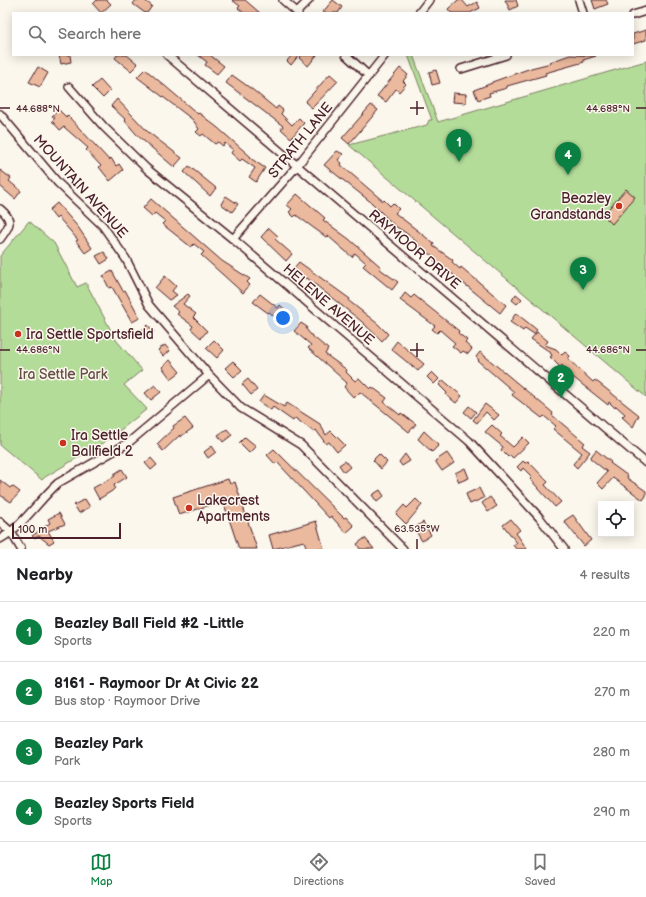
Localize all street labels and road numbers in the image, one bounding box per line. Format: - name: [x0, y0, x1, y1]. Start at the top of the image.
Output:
- street label: STRATH LANE: [265, 99, 336, 182]
- street label: MOUNTAIN AVENUE: [30, 131, 131, 241]
- street label: RAYMOOR DRIVE: [365, 206, 464, 293]
- street label: HELENE AVENUE: [280, 260, 378, 349]

